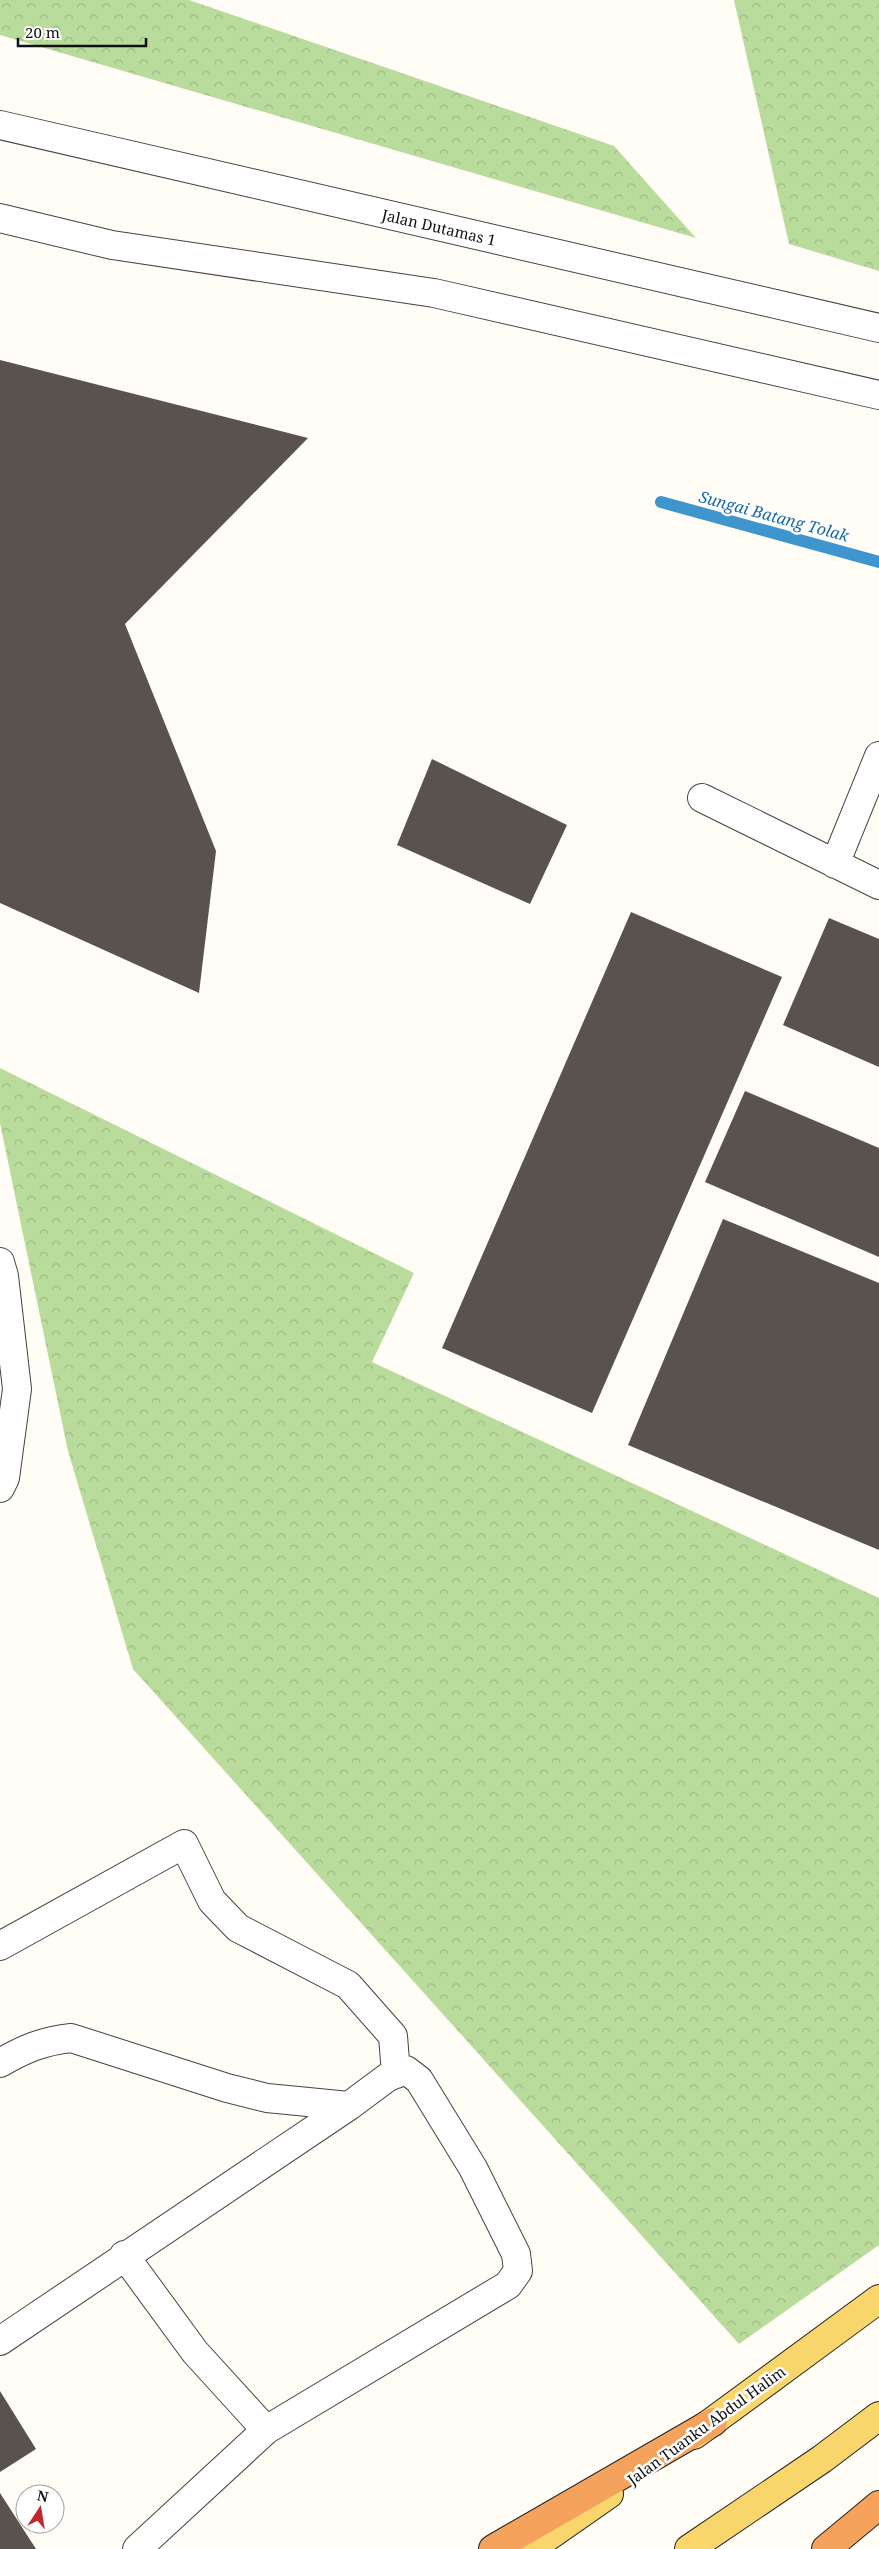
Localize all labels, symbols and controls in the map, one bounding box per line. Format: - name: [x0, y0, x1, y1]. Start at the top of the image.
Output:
- scale bar: [18, 15, 145, 47]
- text: 20 m: [25, 22, 60, 42]
- street label: Jalan Dutamas 1: [379, 204, 498, 250]
- water label: Sungai Batang Tolak: [697, 485, 852, 547]
- street label: Jalan Tuanku Abdul Halim: [622, 2361, 789, 2490]
- north arrow: [15, 2484, 65, 2534]
- text: N: [35, 2485, 50, 2506]

